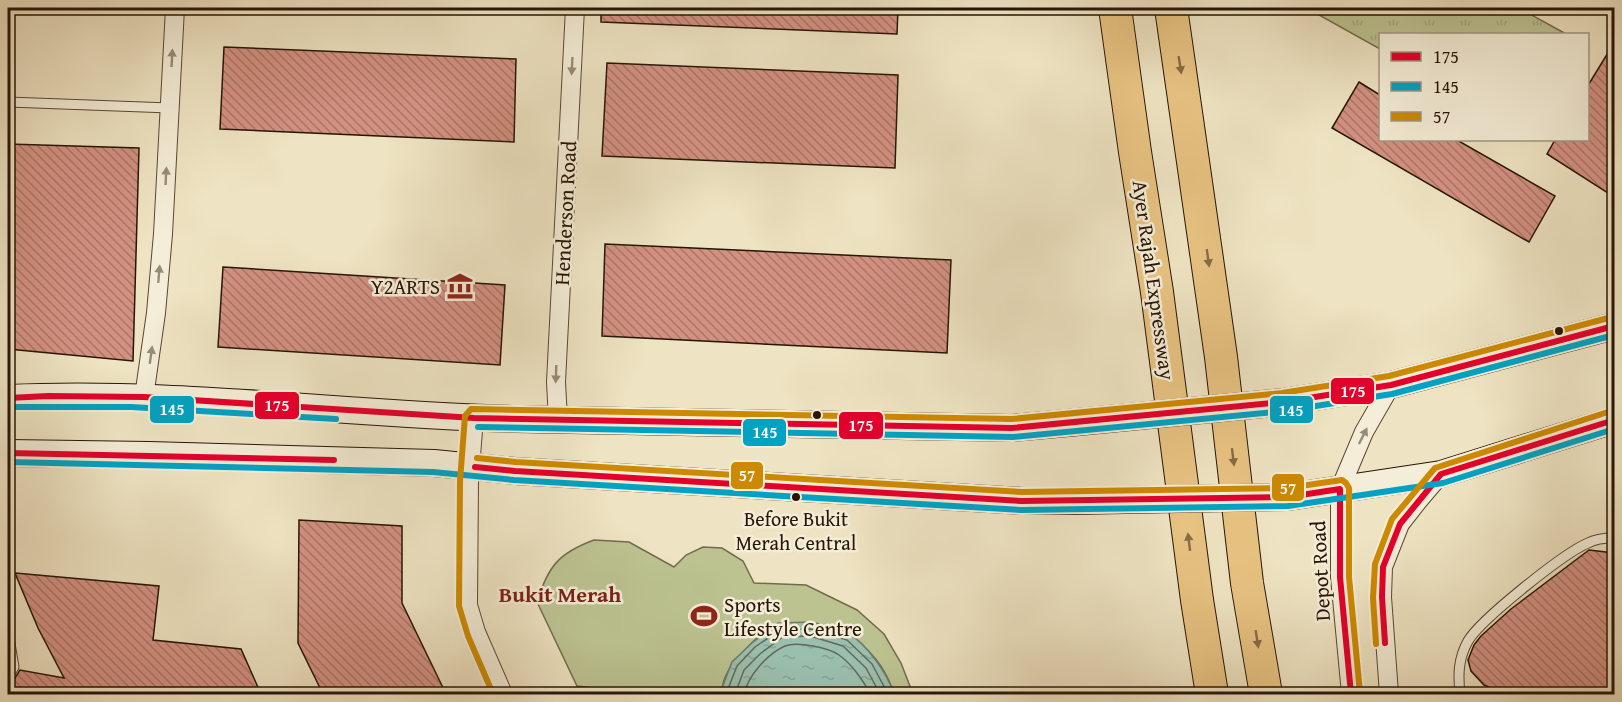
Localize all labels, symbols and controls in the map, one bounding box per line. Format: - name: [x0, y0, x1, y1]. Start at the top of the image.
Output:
- legend: [1379, 33, 1589, 141]
- text: 175: [1433, 43, 1459, 70]
- one-way arrow: [168, 48, 177, 67]
- one-way arrow: [567, 56, 577, 75]
- one-way arrow: [1176, 56, 1185, 75]
- text: 145: [1433, 73, 1459, 100]
- text: 57: [1433, 103, 1450, 130]
- street label: Henderson Road: [546, 139, 584, 286]
- one-way arrow: [161, 166, 170, 185]
- street label: Ayer Rajah Expressway: [1125, 178, 1183, 382]
- one-way arrow: [1203, 249, 1213, 268]
- one-way arrow: [154, 264, 164, 283]
- place label: Y2ARTS: [371, 271, 440, 302]
- museum icon: Y2ARTS: [445, 271, 475, 301]
- unlabelled marker: [1553, 325, 1565, 337]
- one-way arrow: [146, 346, 155, 365]
- one-way arrow: [552, 364, 561, 383]
- line badge: 175: [1330, 377, 1375, 405]
- text: 175: [1341, 379, 1365, 403]
- line badge: 175: [254, 391, 300, 420]
- text: 175: [265, 393, 289, 417]
- line badge: 145: [149, 395, 195, 424]
- line badge: 145: [1269, 395, 1314, 424]
- text: 145: [160, 397, 184, 421]
- text: 145: [1279, 398, 1303, 422]
- unlabelled marker: [811, 409, 823, 421]
- line badge: 175: [838, 411, 884, 440]
- text: 175: [849, 413, 873, 437]
- line badge: 145: [742, 418, 787, 447]
- text: 145: [753, 420, 777, 444]
- one-way arrow: [1358, 427, 1368, 444]
- one-way arrow: [1228, 447, 1238, 466]
- line badge: 57: [730, 461, 764, 490]
- text: 57: [739, 463, 755, 487]
- line badge: 57: [1271, 473, 1305, 502]
- text: 57: [1280, 476, 1296, 500]
- marker: Before Bukit Merah Central: [790, 491, 802, 503]
- place label: Before Bukit Merah Central: [736, 504, 857, 557]
- street label: Depot Road: [1302, 519, 1338, 622]
- one-way arrow: [1185, 533, 1194, 552]
- district label: Bukit Merah: [499, 578, 621, 610]
- place label: Sports Lifestyle Centre: [724, 589, 862, 644]
- sports icon: Sports Lifestyle Centre: [689, 601, 719, 631]
- one-way arrow: [1252, 630, 1261, 649]

